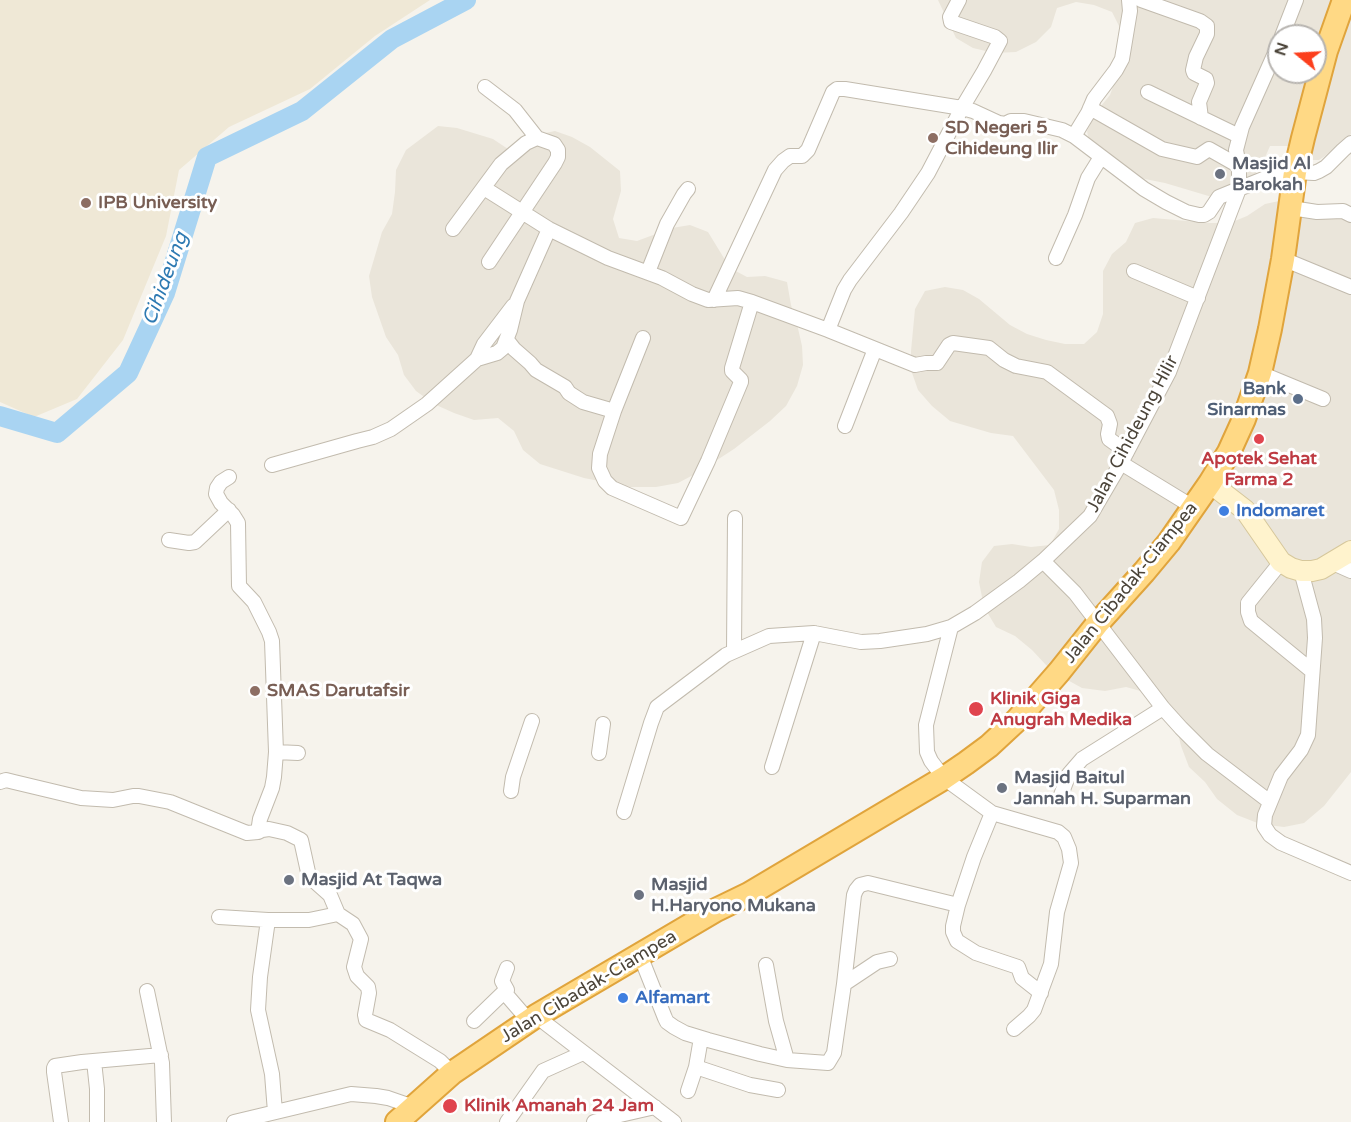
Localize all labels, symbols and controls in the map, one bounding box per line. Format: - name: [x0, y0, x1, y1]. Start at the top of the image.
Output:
- north arrow: [1267, 24, 1327, 84]
- text: N: [1270, 40, 1293, 58]
- place label: SD Negeri 5 Cihideung Ilir: [945, 117, 1058, 160]
- marker: SD Negeri 5 Cihideung Ilir: [926, 131, 940, 145]
- place label: Masjid Al Barokah: [1232, 153, 1311, 195]
- marker: Masjid Al Barokah: [1213, 167, 1227, 181]
- place label: IPB University: [98, 192, 217, 214]
- marker: IPB University: [79, 196, 93, 210]
- water label: Cihideung: [138, 229, 194, 329]
- street label: Jalan Cihideung Hilir: [1083, 352, 1183, 516]
- place label: Bank Sinarmas: [1207, 378, 1286, 420]
- marker: Bank Sinarmas: [1291, 392, 1305, 406]
- marker: Apotek Sehat Farma 2: [1252, 432, 1266, 446]
- place label: Apotek Sehat Farma 2: [1201, 448, 1317, 490]
- street label: Jalan Cibadak-Ciampea: [1059, 498, 1203, 668]
- place label: Indomaret: [1236, 500, 1325, 522]
- marker: Indomaret: [1217, 504, 1231, 518]
- place label: SMAS Darutafsir: [267, 680, 410, 702]
- marker: SMAS Darutafsir: [248, 684, 262, 698]
- place label: Klinik Giga Anugrah Medika: [990, 688, 1132, 730]
- marker: Klinik Giga Anugrah Medika: [967, 700, 985, 718]
- place label: Masjid Baitul Jannah H. Suparman: [1014, 767, 1191, 810]
- marker: Masjid Baitul Jannah H. Suparman: [995, 781, 1009, 795]
- place label: Masjid At Taqwa: [301, 869, 442, 891]
- marker: Masjid At Taqwa: [282, 873, 296, 887]
- place label: Masjid H.Haryono Mukana: [651, 874, 816, 916]
- marker: Masjid H.Haryono Mukana: [632, 888, 646, 902]
- street label: Jalan Cibadak-Ciampea: [497, 926, 681, 1048]
- place label: Alfamart: [635, 987, 710, 1009]
- marker: Alfamart: [616, 991, 630, 1005]
- place label: Klinik Amanah 24 Jam: [464, 1095, 654, 1117]
- marker: Klinik Amanah 24 Jam: [441, 1097, 459, 1115]

